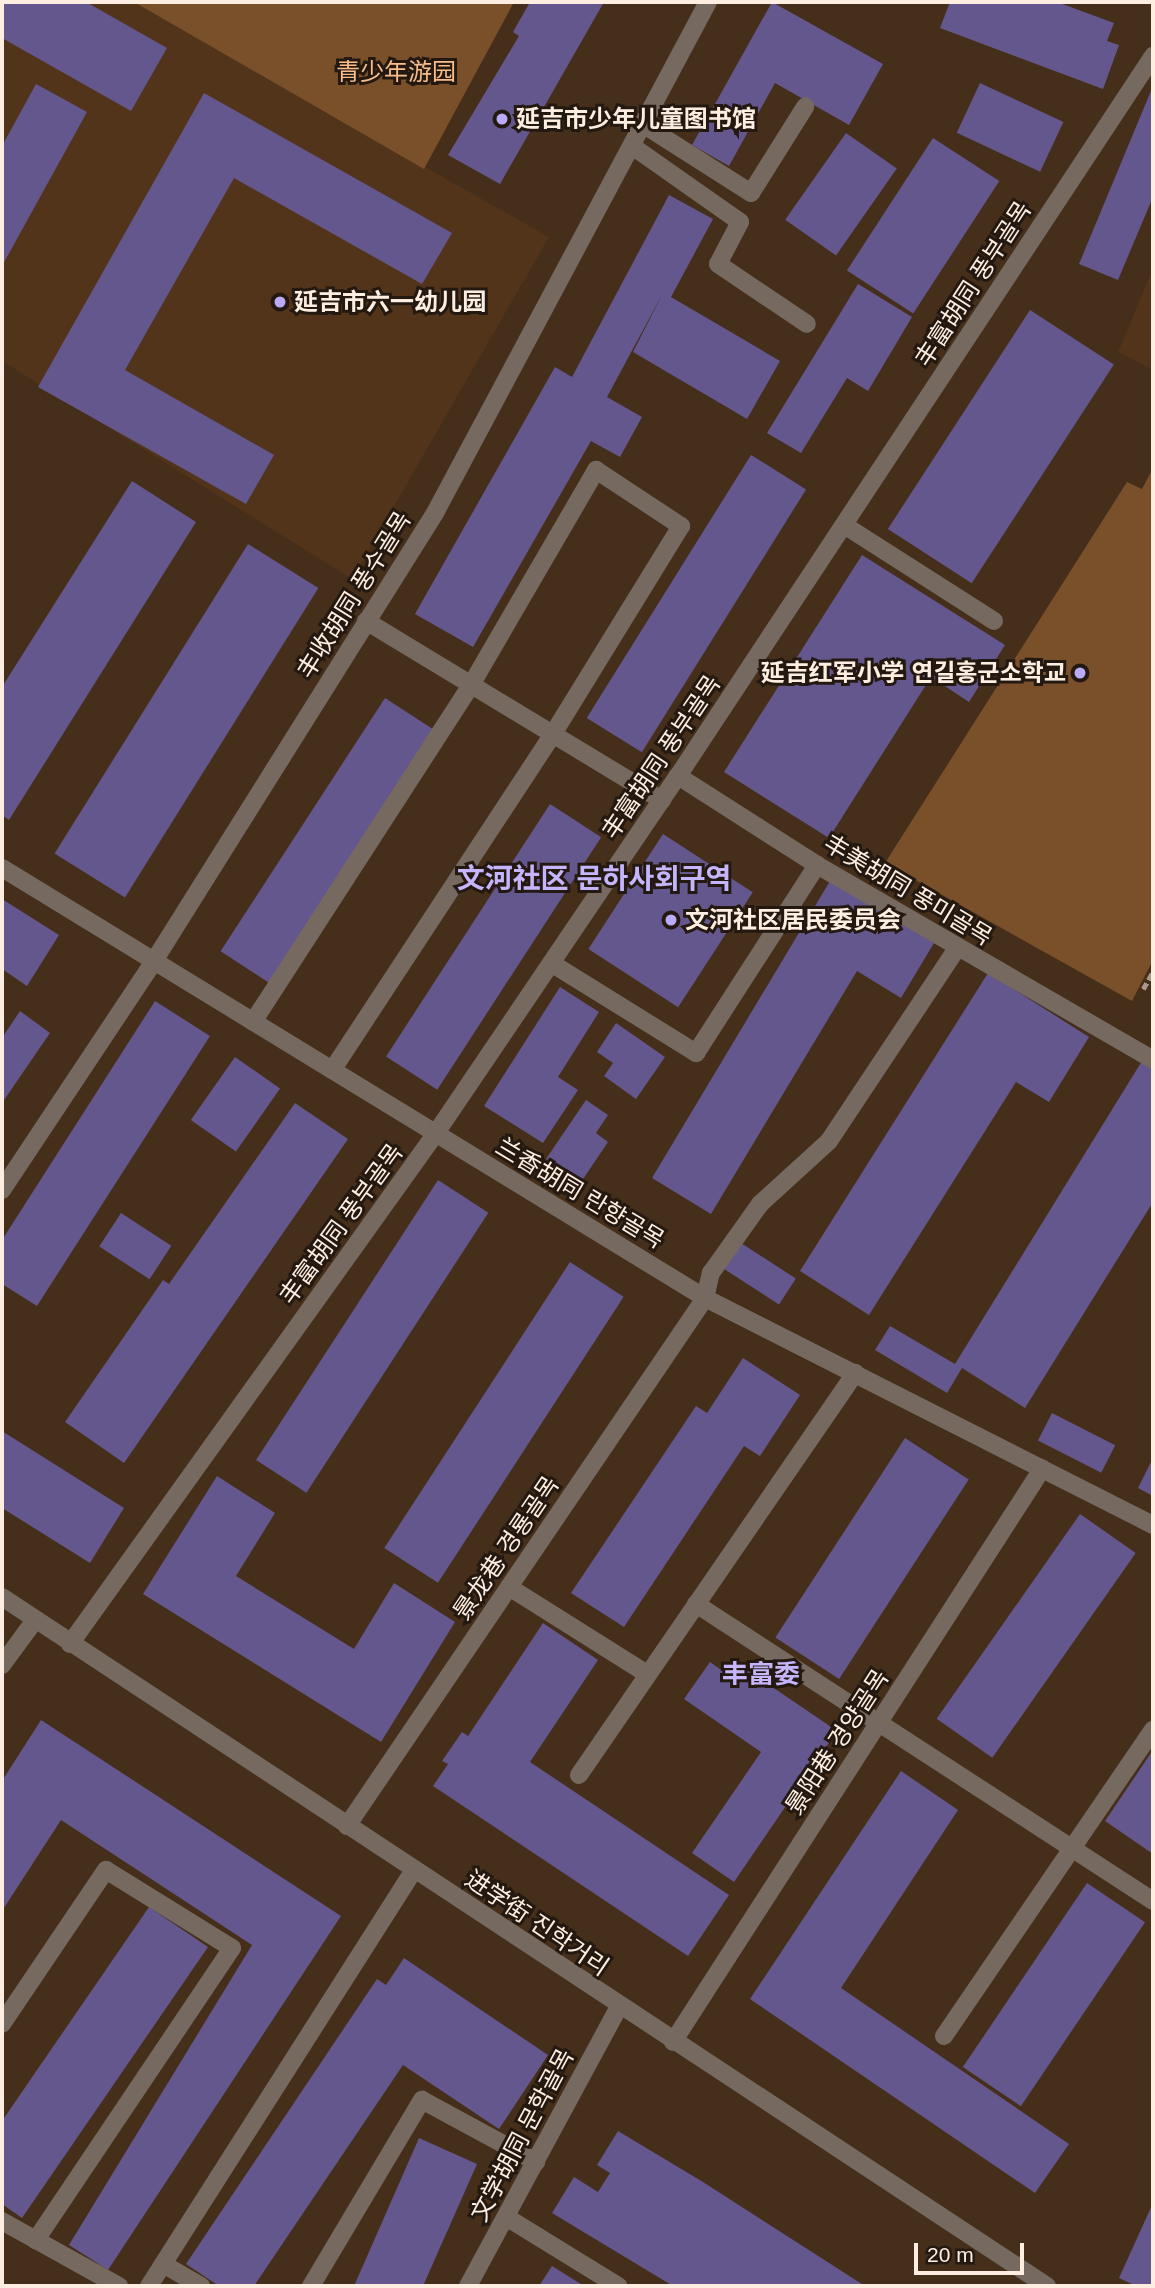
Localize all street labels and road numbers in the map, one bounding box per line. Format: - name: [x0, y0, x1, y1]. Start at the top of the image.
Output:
- street label: 丰富胡同 풍부골목: [909, 196, 1037, 372]
- street label: 丰收胡同 풍수골목: [291, 506, 417, 684]
- street label: 丰富胡同 풍부골목: [596, 670, 726, 844]
- street label: 丰美胡同 풍미골목: [819, 828, 997, 952]
- street label: 兰香胡同 란향골목: [491, 1131, 669, 1255]
- street label: 丰富胡同 풍부골목: [273, 1138, 409, 1310]
- street label: 景龙巷 경룡골목: [447, 1471, 565, 1625]
- street label: 景阳巷 경양골목: [779, 1664, 895, 1820]
- street label: 进学街 진학거리: [460, 1864, 614, 1982]
- street label: 文学胡同 문학골목: [464, 2044, 580, 2226]

